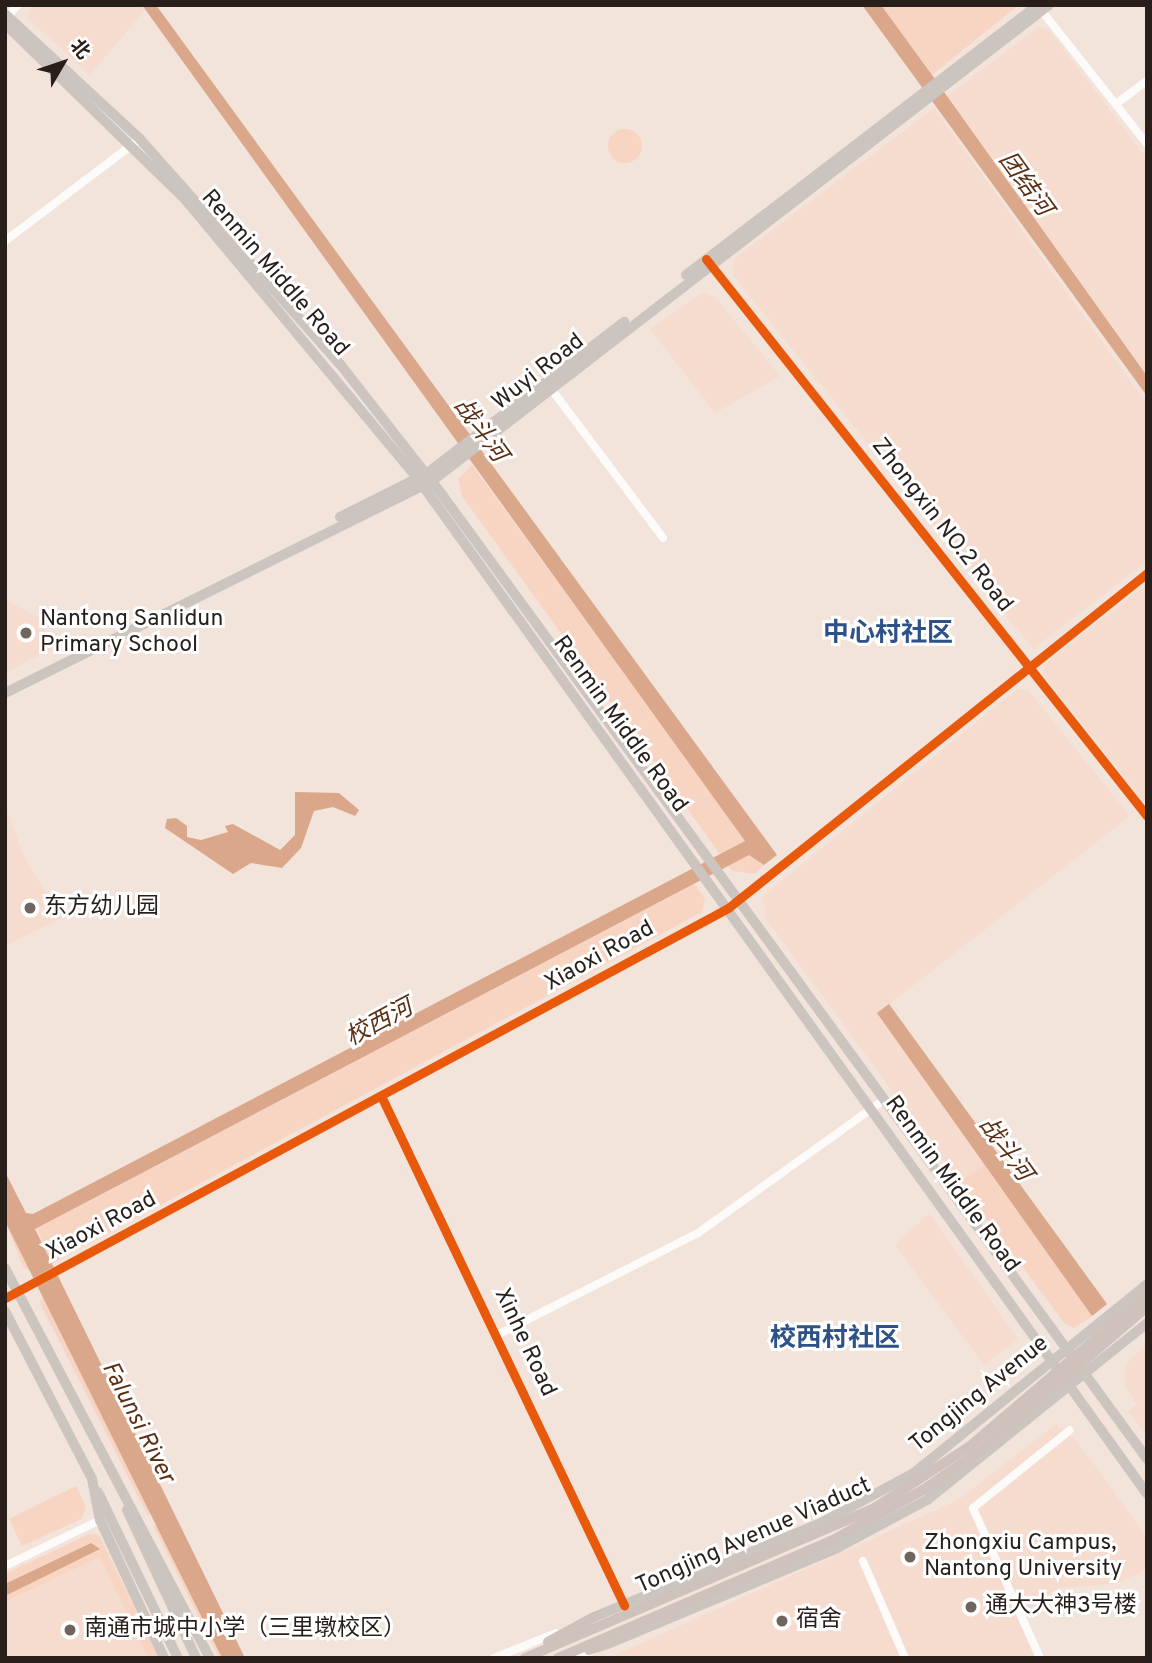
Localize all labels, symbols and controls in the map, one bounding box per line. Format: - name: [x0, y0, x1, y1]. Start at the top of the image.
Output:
- north arrow: [28, 28, 98, 98]
- text: 北: [64, 35, 95, 65]
- water label: 团结河: [991, 147, 1057, 223]
- street label: Renmin Middle Road: [194, 185, 354, 363]
- street label: Wuyi Road: [488, 329, 590, 417]
- water label: 战斗河: [446, 393, 512, 469]
- street label: Zhongxin NO.2 Road: [864, 433, 1018, 619]
- place label: Nantong Sanlidun Primary School: [40, 606, 223, 660]
- district label: 中心村社区: [823, 619, 953, 651]
- marker: Nantong Sanlidun Primary School: [18, 625, 34, 641]
- street label: Renmin Middle Road: [546, 631, 692, 819]
- place label: 东方幼儿园: [44, 894, 159, 922]
- marker: 东方幼儿园: [22, 900, 38, 916]
- street label: Xiaoxi Road: [541, 916, 659, 998]
- water label: 校西河: [341, 994, 419, 1054]
- street label: Renmin Middle Road: [878, 1091, 1024, 1279]
- water label: 战斗河: [971, 1112, 1037, 1188]
- street label: Xiaoxi Road: [42, 1187, 162, 1267]
- street label: Xinhe Road: [487, 1284, 561, 1402]
- district label: 校西村社区: [770, 1324, 900, 1356]
- street label: Tongjing Avenue: [905, 1330, 1055, 1460]
- water label: Falunsi River: [94, 1357, 180, 1489]
- street label: Tongjing Avenue Viaduct: [632, 1472, 876, 1602]
- place label: Zhongxiu Campus, Nantong University: [924, 1530, 1122, 1584]
- marker: Zhongxiu Campus, Nantong University: [902, 1549, 918, 1565]
- place label: 通大大神3号楼: [985, 1593, 1137, 1621]
- marker: 通大大神3号楼: [963, 1599, 979, 1615]
- place label: 宿舍: [796, 1607, 842, 1635]
- marker: 宿舍: [774, 1613, 790, 1629]
- place label: 南通市城中小学（三里墩校区）: [84, 1616, 406, 1644]
- marker: 南通市城中小学（三里墩校区）: [62, 1622, 78, 1638]

